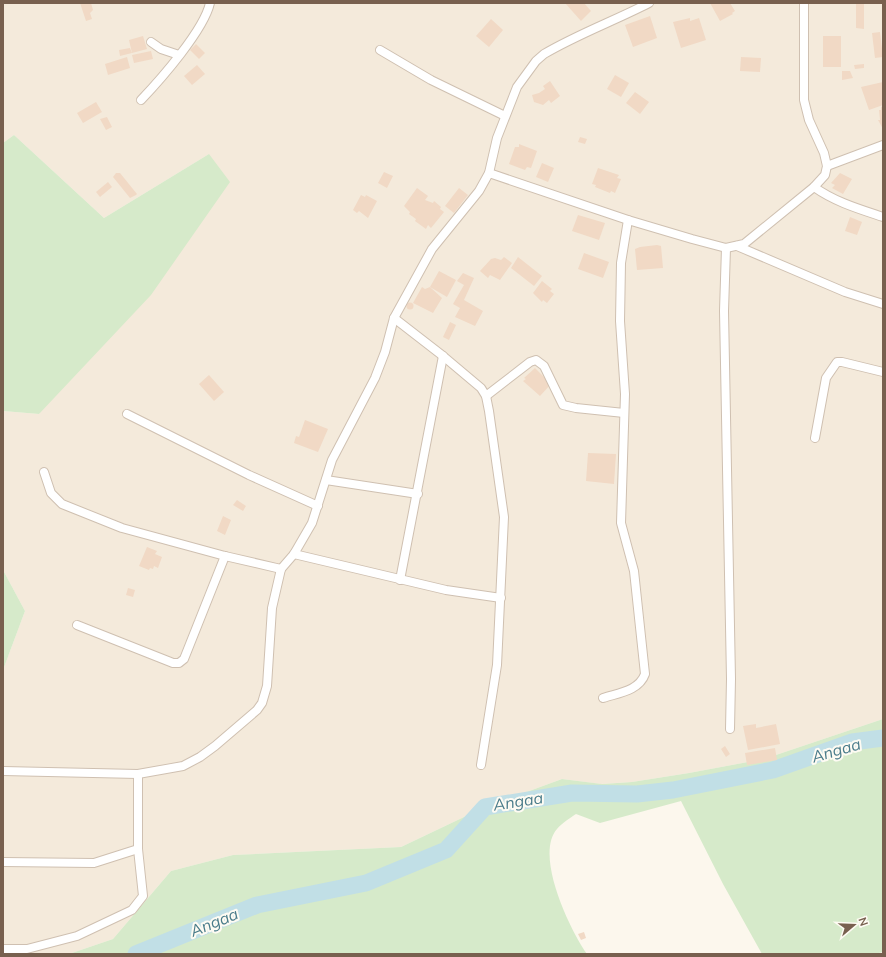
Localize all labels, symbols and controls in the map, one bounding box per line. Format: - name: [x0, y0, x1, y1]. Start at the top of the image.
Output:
- water label: Angaa: [808, 733, 863, 767]
- water label: Angaa: [491, 787, 545, 815]
- water label: Angaa: [186, 903, 241, 941]
- north arrow: [834, 905, 874, 945]
- text: N: [855, 916, 871, 928]

